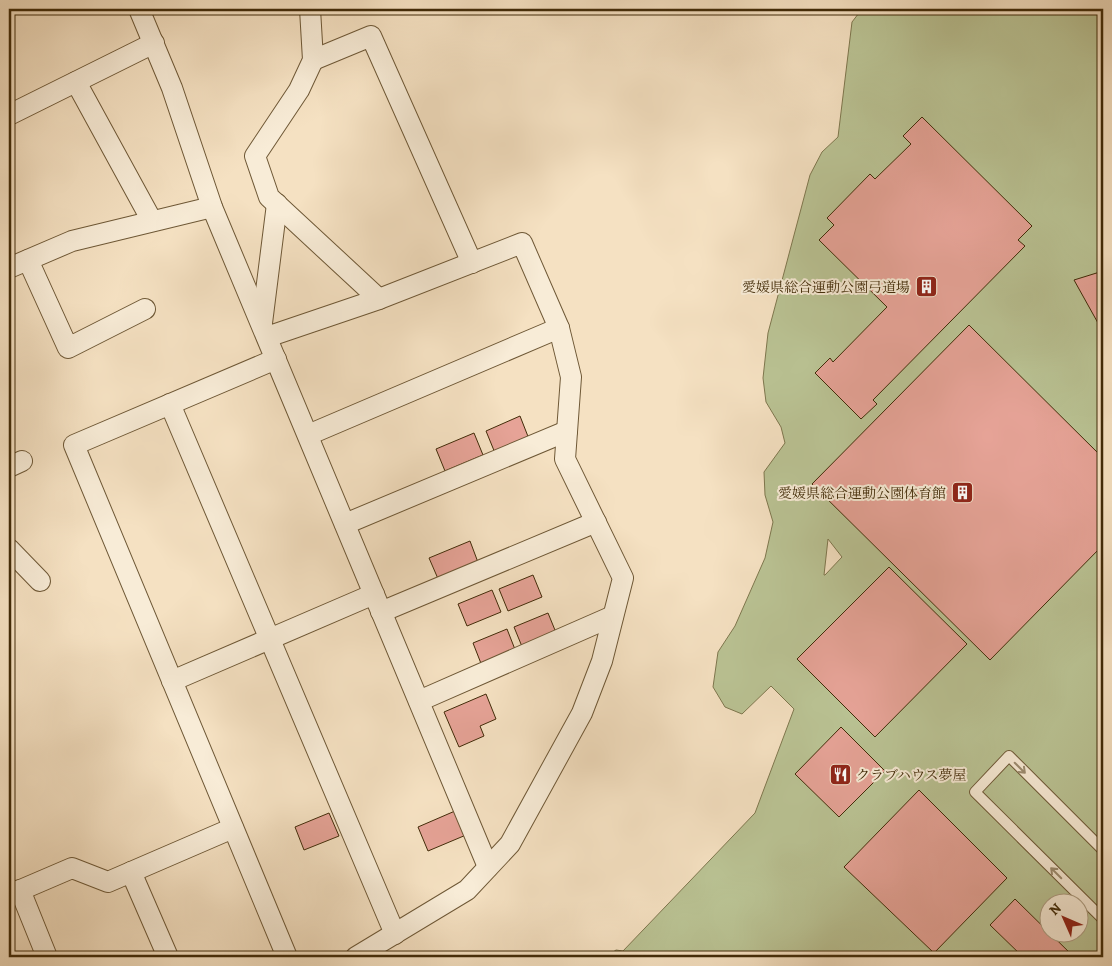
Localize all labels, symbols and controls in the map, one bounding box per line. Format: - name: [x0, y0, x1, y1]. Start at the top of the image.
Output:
- building icon: 愛媛県総合運動公園弓道場: [914, 275, 938, 299]
- place label: 愛媛県総合運動公園弓道場: [742, 278, 910, 297]
- building icon: 愛媛県総合運動公園体育館: [950, 481, 974, 505]
- place label: 愛媛県総合運動公園体育館: [778, 484, 946, 503]
- one-way arrow: [1014, 762, 1027, 774]
- restaurant icon: クラブハウス夢屋: [828, 763, 852, 787]
- place label: クラブハウス夢屋: [856, 766, 966, 785]
- one-way arrow: [1050, 866, 1062, 879]
- north arrow: [1040, 894, 1090, 944]
- text: N: [1045, 899, 1065, 919]

